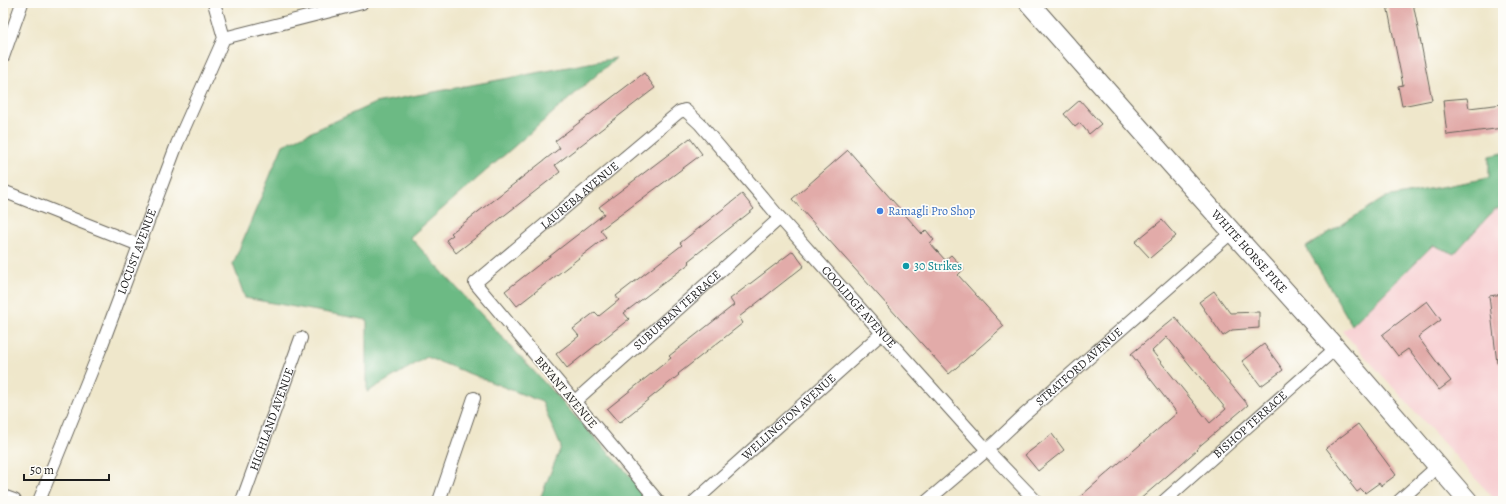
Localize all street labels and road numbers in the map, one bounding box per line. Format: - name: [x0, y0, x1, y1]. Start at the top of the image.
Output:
- street label: LAUREBA AVENUE: [537, 158, 622, 233]
- street label: LOCUST AVENUE: [114, 206, 160, 297]
- street label: WHITE HORSE PIKE: [1207, 206, 1291, 296]
- street label: COOLIDGE AVENUE: [818, 262, 900, 352]
- street label: SUBURBAN TERRACE: [630, 267, 724, 353]
- street label: STRATFORD AVENUE: [1032, 324, 1126, 409]
- street label: BRYANT AVENUE: [531, 353, 601, 431]
- street label: HIGHLAND AVENUE: [246, 366, 298, 473]
- street label: WELLINGTON AVENUE: [737, 370, 839, 464]
- street label: BISHOP TERRACE: [1209, 387, 1290, 462]

